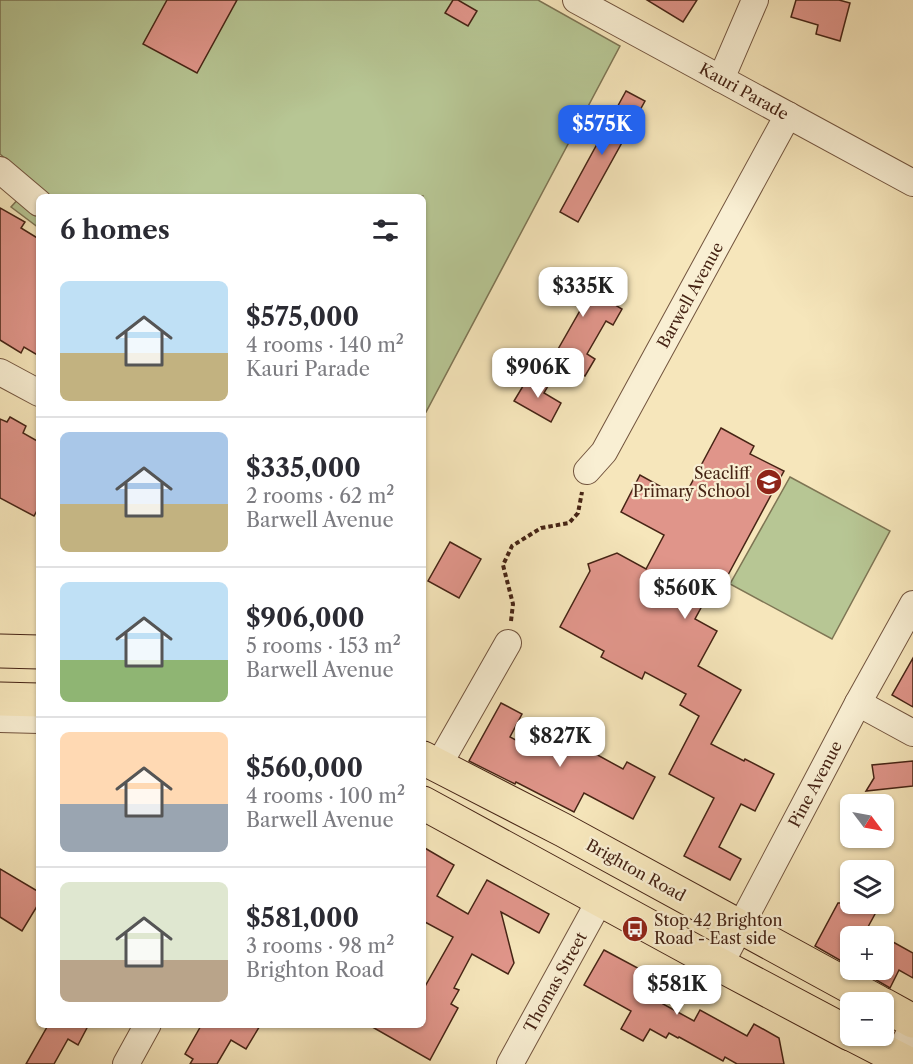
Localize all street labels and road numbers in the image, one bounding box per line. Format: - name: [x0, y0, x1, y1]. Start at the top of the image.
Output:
- street label: Kauri Parade: [696, 58, 792, 124]
- street label: Barwell Avenue: [653, 238, 727, 352]
- street label: Pine Avenue: [784, 737, 846, 831]
- street label: Brighton Road: [583, 834, 689, 906]
- street label: Thomas Street: [519, 928, 591, 1036]

